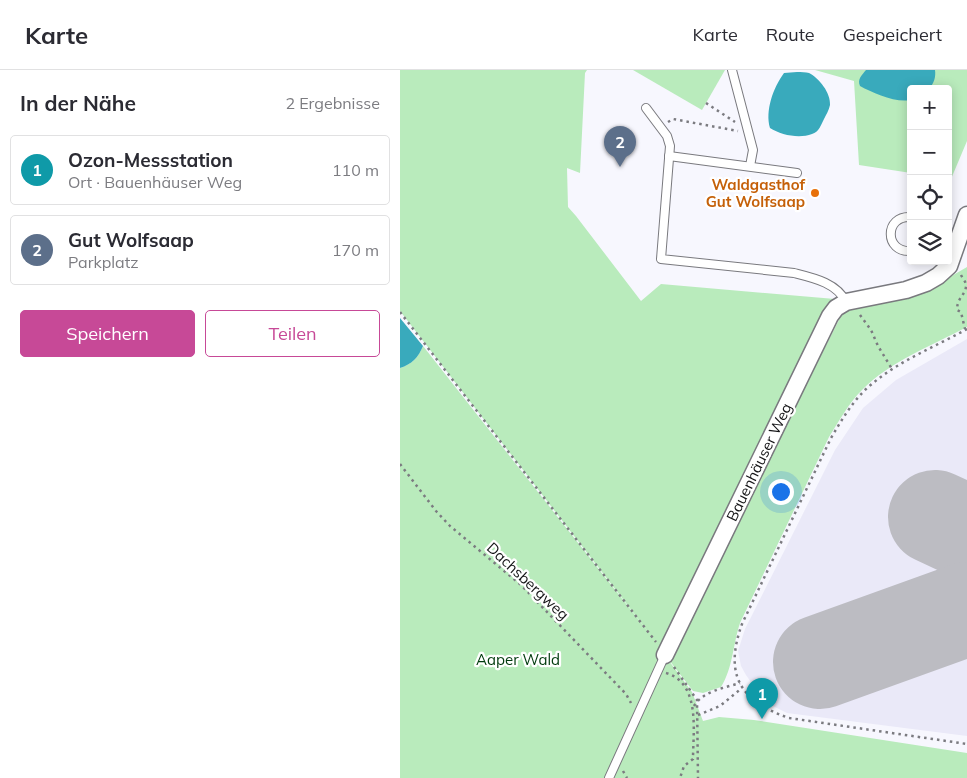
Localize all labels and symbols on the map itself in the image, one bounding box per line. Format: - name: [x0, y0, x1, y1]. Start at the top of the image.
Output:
- pin: 2: [604, 126, 636, 167]
- place label: Waldgasthof Gut Wolfsaap: [706, 175, 805, 211]
- marker: Waldgasthof Gut Wolfsaap: [809, 187, 821, 199]
- street label: Bauenhäuser Weg: [722, 400, 796, 524]
- your location: [768, 479, 794, 505]
- street label: Dachsbergweg: [483, 538, 573, 624]
- park label: Aaper Wald: [476, 650, 560, 669]
- pin: 1: [746, 678, 778, 719]

